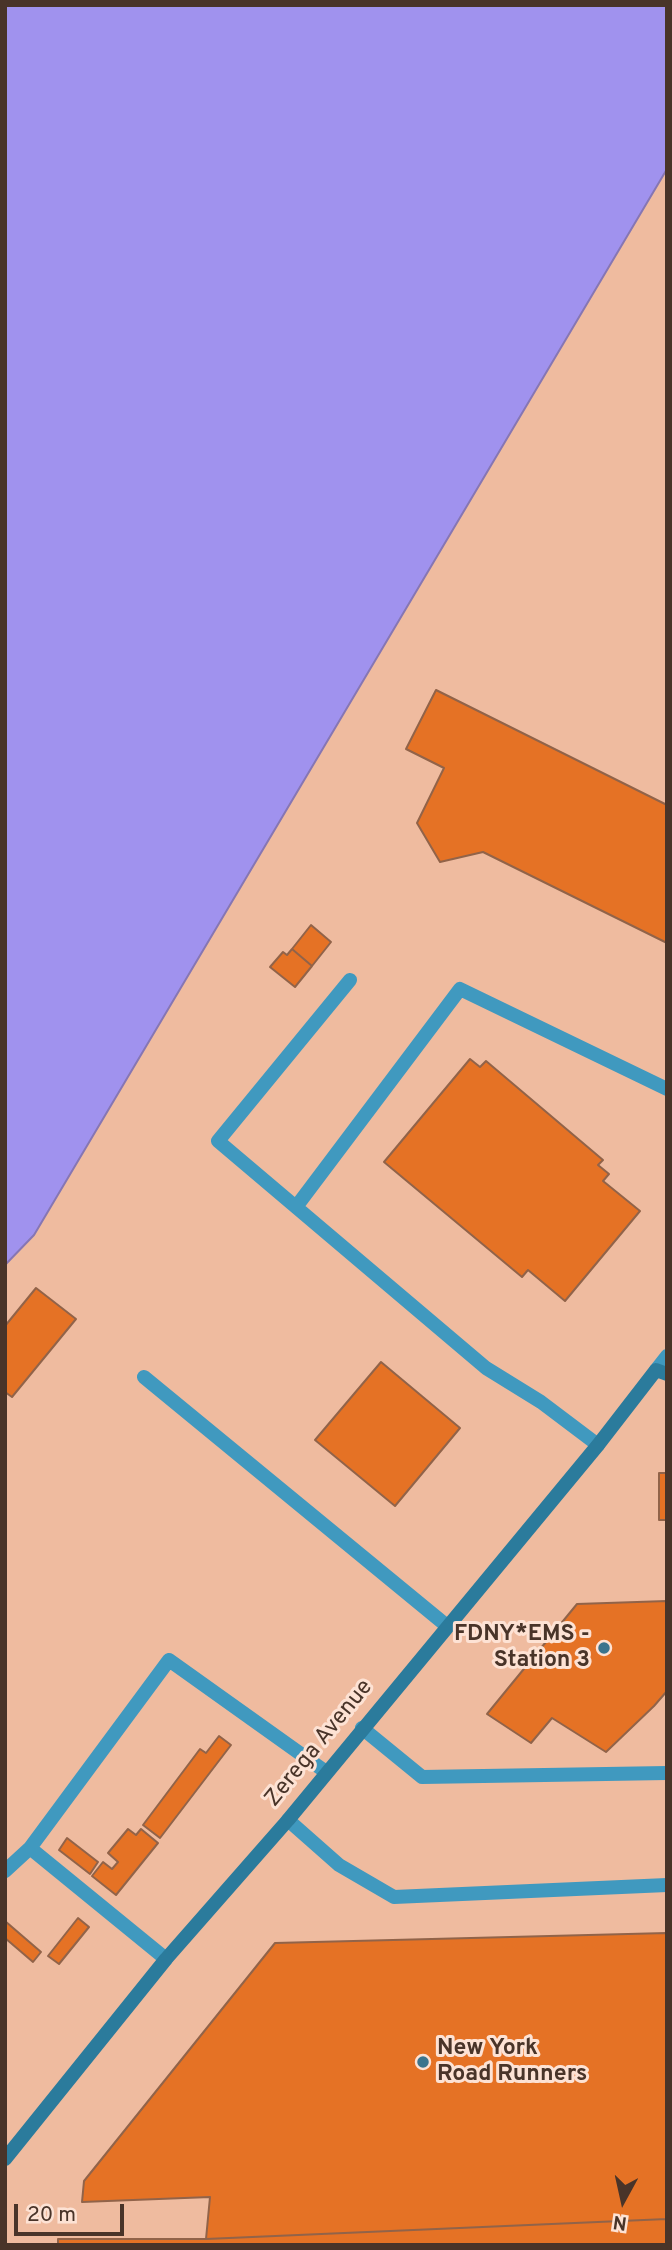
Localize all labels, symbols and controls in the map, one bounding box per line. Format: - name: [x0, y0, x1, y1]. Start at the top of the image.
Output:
- place label: FDNY*EMS - Station 3: [454, 1621, 590, 1675]
- marker: FDNY*EMS - Station 3: [596, 1640, 612, 1656]
- street label: Zerega Avenue: [260, 1675, 380, 1813]
- place label: New York Road Runners: [437, 2035, 587, 2089]
- marker: New York Road Runners: [415, 2054, 431, 2070]
- north arrow: [588, 2166, 658, 2236]
- scale bar: [18, 2190, 128, 2234]
- text: 20 m: [27, 2202, 76, 2229]
- text: N: [612, 2209, 629, 2235]

